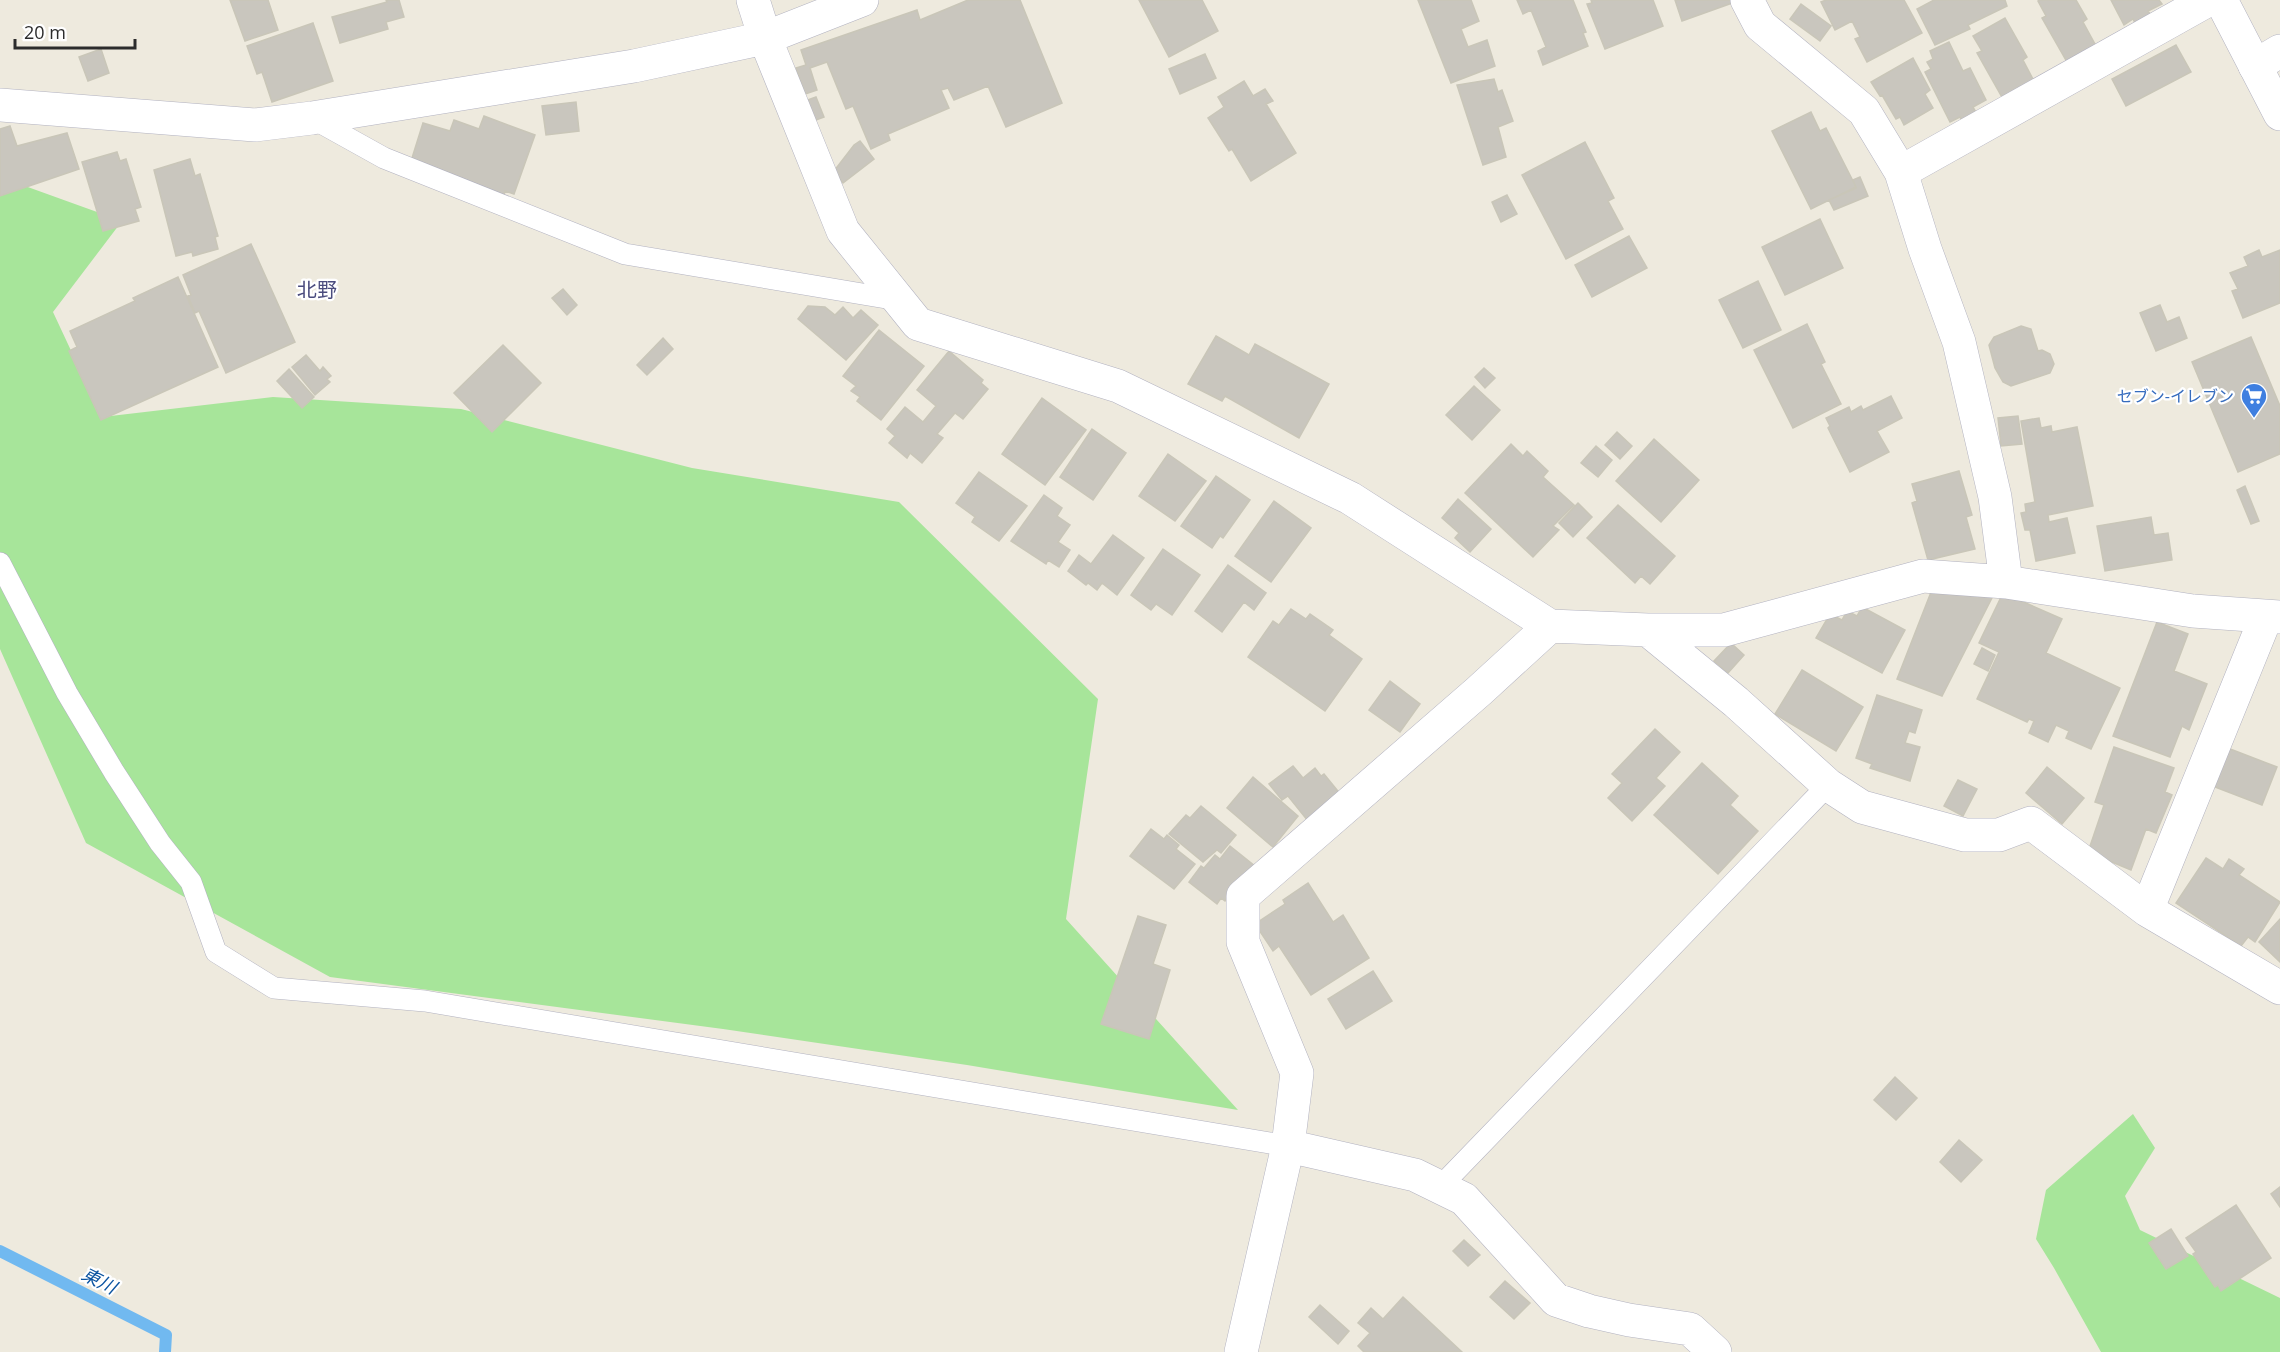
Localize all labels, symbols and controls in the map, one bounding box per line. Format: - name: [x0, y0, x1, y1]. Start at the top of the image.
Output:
- scale bar: [15, 12, 135, 50]
- text: 20 m: [24, 20, 66, 44]
- district label: 北野: [297, 276, 337, 303]
- supermarket icon: セブン-イレブン: [2239, 381, 2269, 419]
- place label: セブン-イレブン: [2117, 385, 2234, 407]
- water label: 東川: [78, 1261, 123, 1300]

